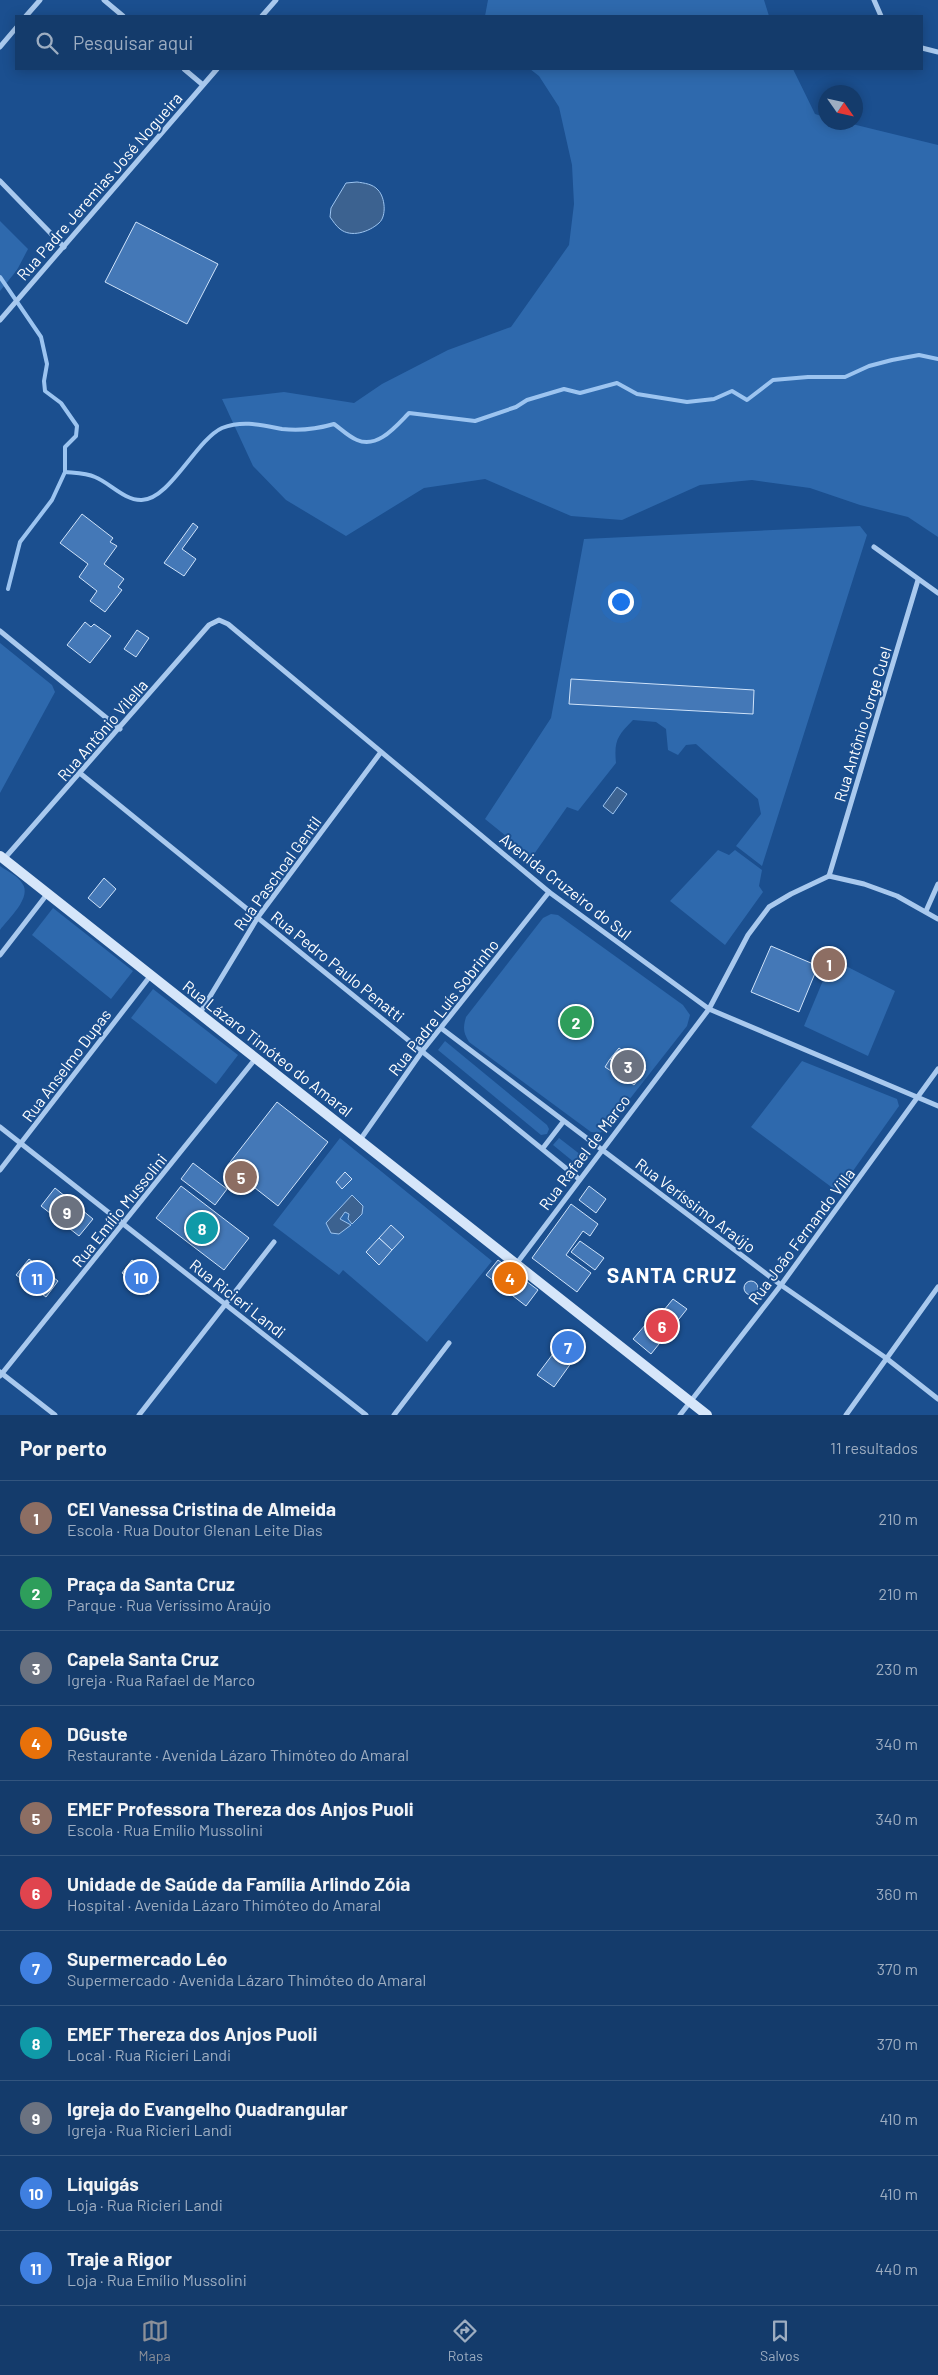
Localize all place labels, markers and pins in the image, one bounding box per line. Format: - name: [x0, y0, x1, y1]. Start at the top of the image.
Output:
- pin: 1: [813, 945, 845, 983]
- pin: 2: [560, 1003, 592, 1041]
- pin: 3: [612, 1047, 644, 1085]
- pin: 5: [225, 1158, 257, 1196]
- pin: 9: [51, 1193, 83, 1231]
- pin: 8: [186, 1209, 218, 1247]
- pin: 10: [125, 1258, 157, 1296]
- pin: 11: [21, 1259, 53, 1297]
- pin: 4: [494, 1259, 526, 1297]
- pin: 6: [646, 1307, 678, 1345]
- pin: 7: [552, 1328, 584, 1366]

